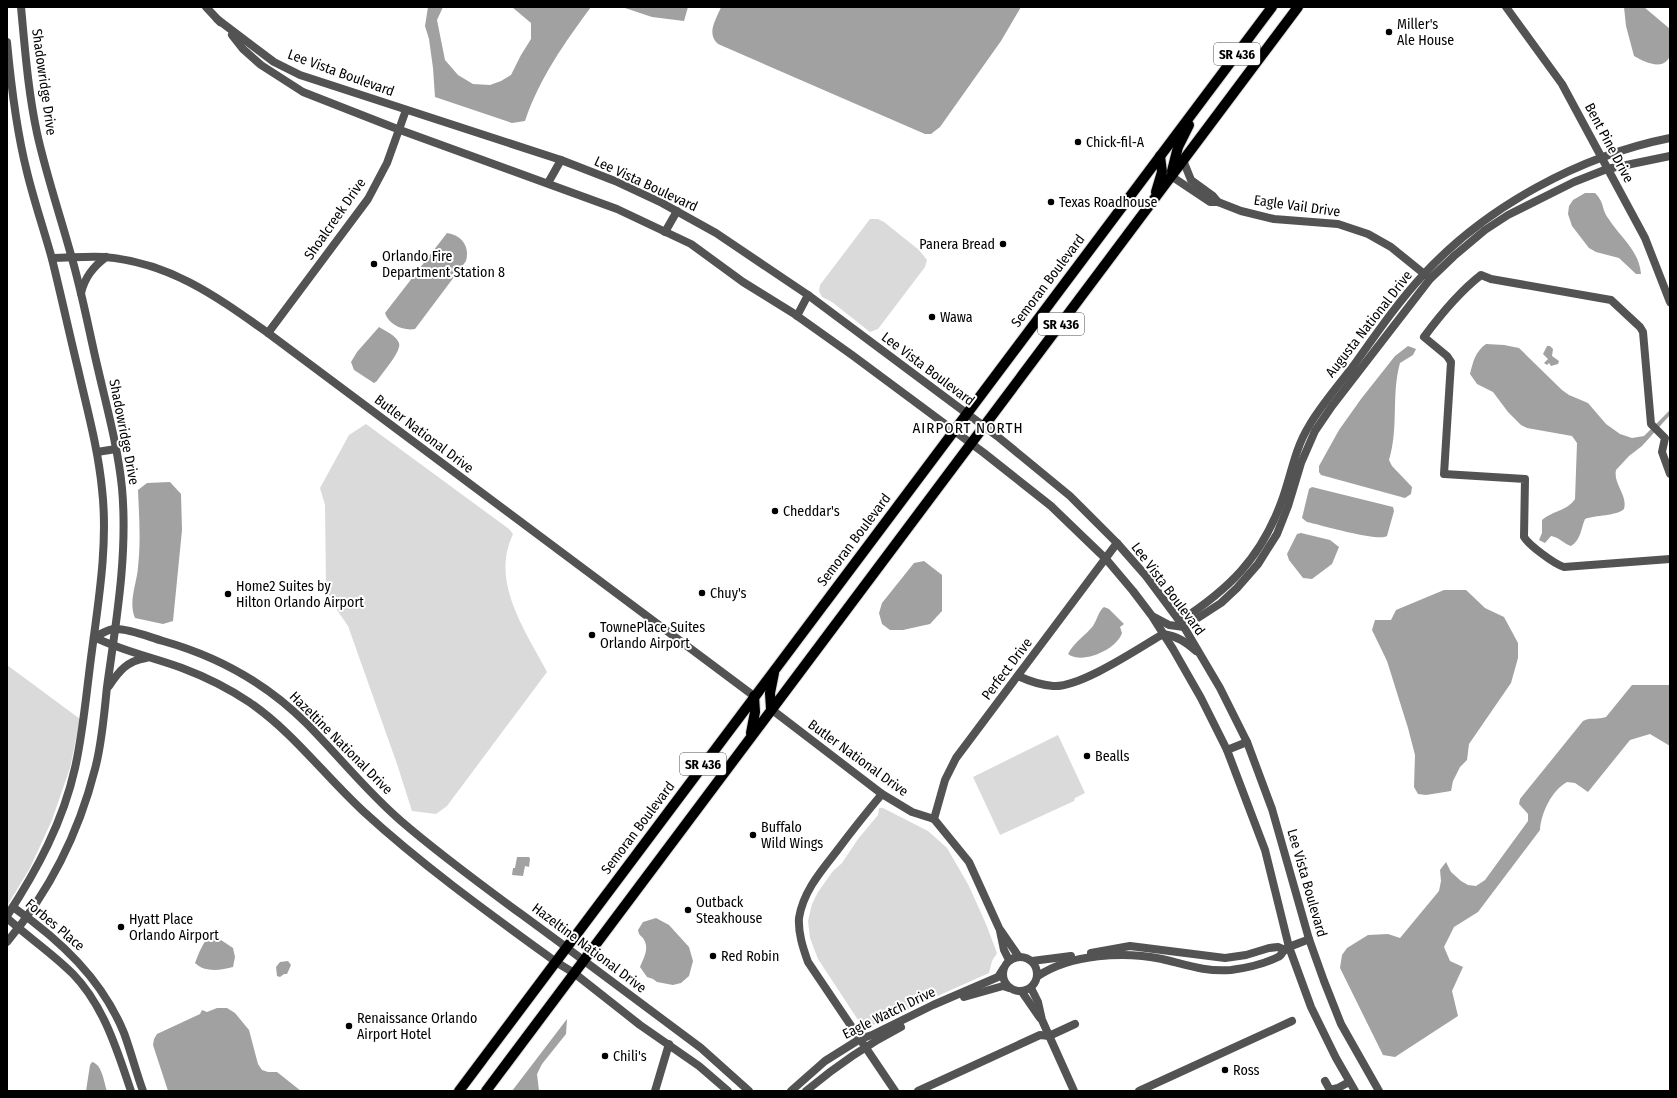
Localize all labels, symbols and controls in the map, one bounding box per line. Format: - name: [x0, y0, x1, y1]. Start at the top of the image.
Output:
- place label: Miller's Ale House: [1397, 16, 1454, 49]
- marker: Miller's Ale House: [1384, 27, 1394, 37]
- street label: Shadowridge Drive: [28, 28, 60, 136]
- road number: SR 436: [1214, 43, 1260, 65]
- street label: Lee Vista Boulevard: [285, 46, 397, 100]
- street label: Bent Pine Drive: [1581, 100, 1637, 186]
- place label: Chick-fil-A: [1086, 134, 1145, 151]
- marker: Chick-fil-A: [1073, 137, 1083, 147]
- street label: Lee Vista Boulevard: [592, 153, 700, 215]
- street label: Shoalcreek Drive: [301, 175, 369, 263]
- street label: Eagle Vail Drive: [1253, 192, 1341, 220]
- place label: Texas Roadhouse: [1059, 194, 1158, 211]
- marker: Texas Roadhouse: [1046, 197, 1056, 207]
- street label: Semoran Boulevard: [1008, 231, 1088, 331]
- place label: Panera Bread: [919, 236, 995, 253]
- marker: Panera Bread: [998, 239, 1008, 249]
- place label: Orlando Fire Department Station 8: [382, 248, 505, 281]
- marker: Orlando Fire Department Station 8: [369, 259, 379, 269]
- street label: Augusta National Drive: [1322, 267, 1416, 381]
- place label: Wawa: [940, 309, 973, 326]
- marker: Wawa: [927, 312, 937, 322]
- road number: SR 436: [1038, 313, 1084, 335]
- street label: Lee Vista Boulevard: [878, 329, 978, 409]
- street label: Shadowridge Drive: [105, 378, 143, 486]
- street label: Butler National Drive: [371, 391, 477, 477]
- district label: AIRPORT NORTH: [912, 419, 1024, 437]
- street label: Semoran Boulevard: [814, 490, 894, 590]
- place label: Cheddar's: [783, 503, 840, 520]
- marker: Cheddar's: [770, 506, 780, 516]
- street label: Lee Vista Boulevard: [1128, 539, 1208, 639]
- place label: Home2 Suites by Hilton Orlando Airport: [236, 578, 364, 611]
- place label: Chuy's: [710, 585, 747, 602]
- marker: Chuy's: [697, 588, 707, 598]
- marker: Home2 Suites by Hilton Orlando Airport: [223, 589, 233, 599]
- place label: TownePlace Suites Orlando Airport: [600, 619, 705, 652]
- marker: TownePlace Suites Orlando Airport: [587, 630, 597, 640]
- street label: Perfect Drive: [978, 635, 1036, 703]
- street label: Hazeltine National Drive: [286, 688, 396, 798]
- street label: Butler National Drive: [805, 716, 911, 800]
- place label: Bealls: [1095, 748, 1130, 765]
- marker: Bealls: [1082, 751, 1092, 761]
- road number: SR 436: [680, 753, 726, 775]
- street label: Semoran Boulevard: [598, 778, 678, 878]
- place label: Buffalo Wild Wings: [761, 819, 823, 852]
- street label: Lee Vista Boulevard: [1283, 827, 1331, 939]
- marker: Buffalo Wild Wings: [748, 830, 758, 840]
- place label: Outback Steakhouse: [696, 894, 763, 927]
- street label: Forbes Place: [22, 895, 88, 955]
- street label: Hazeltine National Drive: [529, 899, 650, 997]
- marker: Outback Steakhouse: [683, 905, 693, 915]
- place label: Hyatt Place Orlando Airport: [129, 911, 219, 944]
- marker: Hyatt Place Orlando Airport: [116, 922, 126, 932]
- place label: Red Robin: [721, 948, 779, 965]
- marker: Red Robin: [708, 951, 718, 961]
- street label: Eagle Watch Drive: [840, 983, 938, 1043]
- place label: Renaissance Orlando Airport Hotel: [357, 1010, 477, 1043]
- marker: Renaissance Orlando Airport Hotel: [344, 1021, 354, 1031]
- place label: Chili's: [613, 1048, 647, 1065]
- marker: Chili's: [600, 1051, 610, 1061]
- place label: Ross: [1233, 1062, 1260, 1079]
- marker: Ross: [1220, 1065, 1230, 1075]

